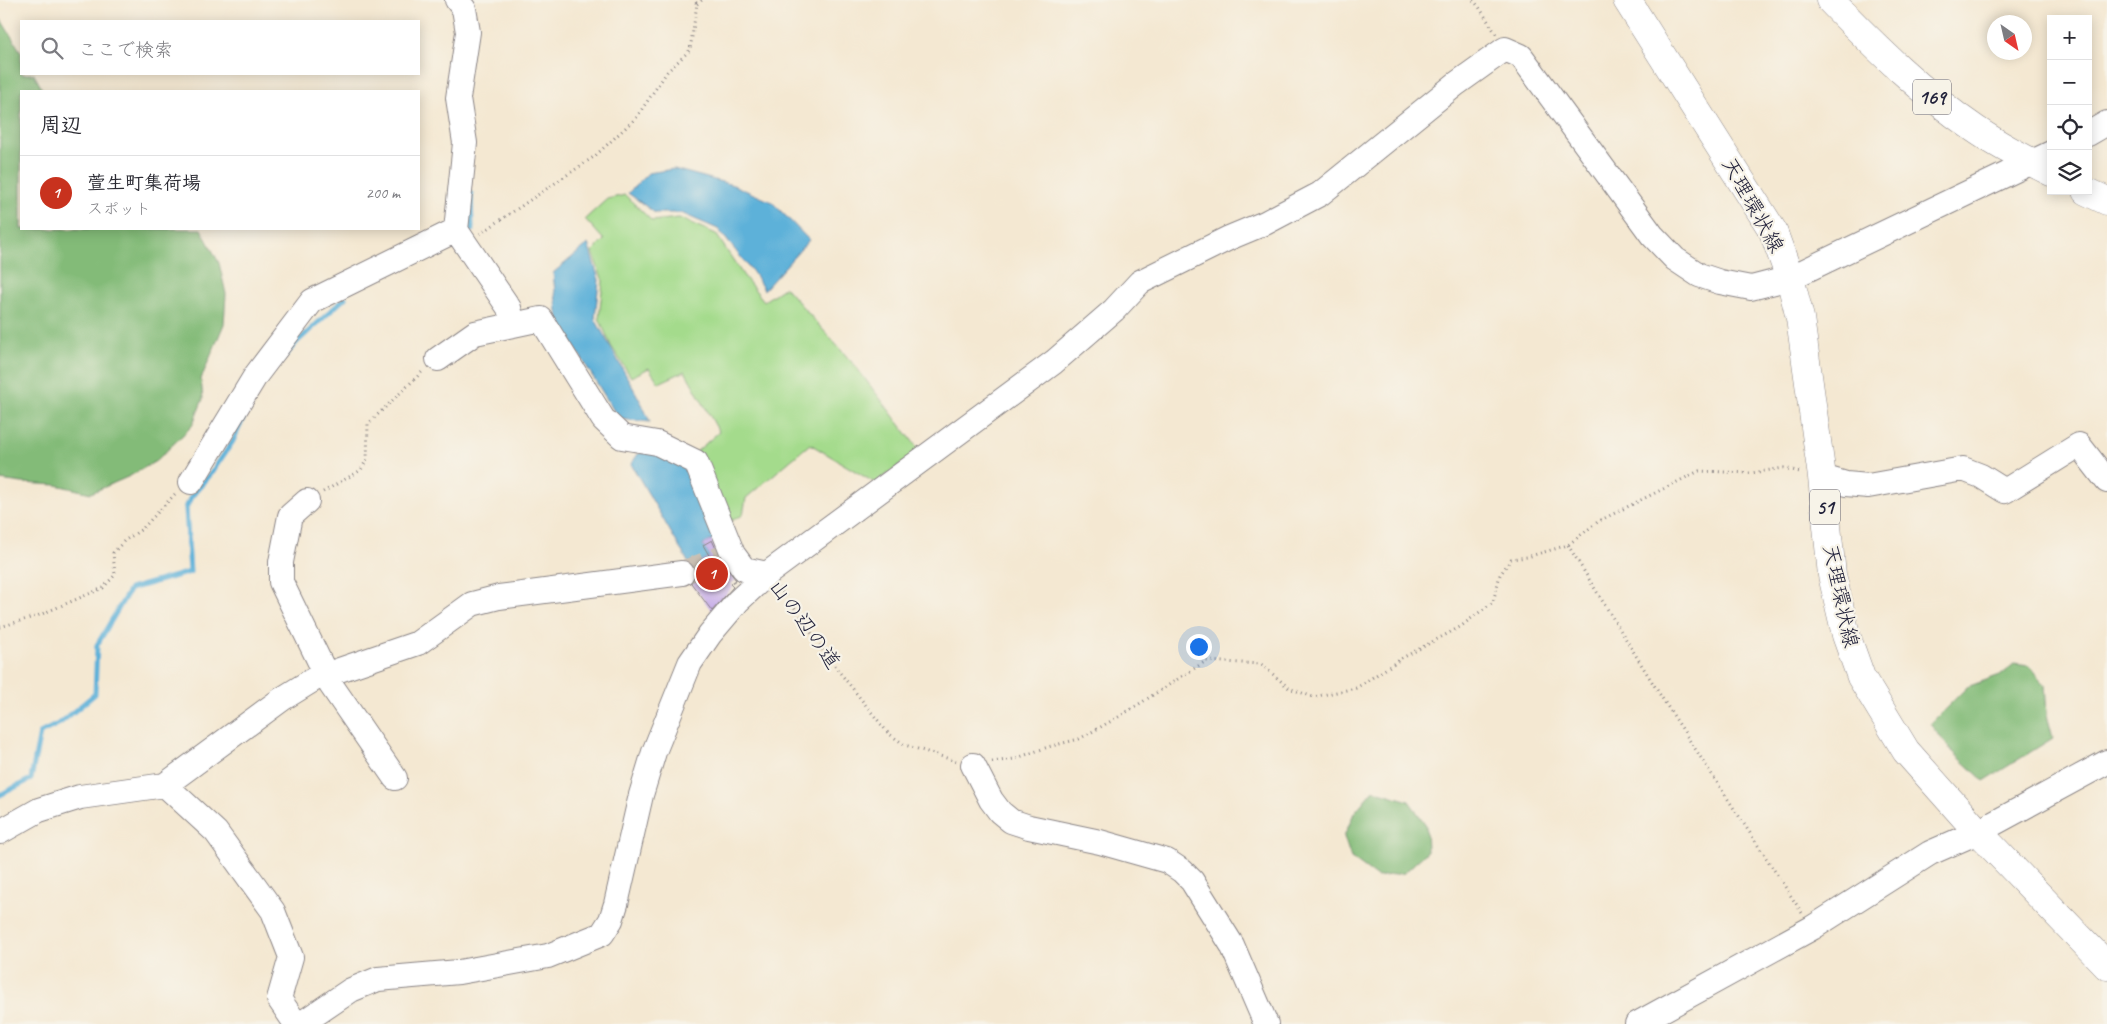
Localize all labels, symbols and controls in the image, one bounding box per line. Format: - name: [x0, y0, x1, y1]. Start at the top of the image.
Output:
- north arrow: [1987, 15, 2032, 60]
- map controls: [2047, 15, 2092, 195]
- button: +: [2047, 15, 2092, 60]
- search box: [20, 20, 420, 75]
- icon: search: [38, 34, 66, 62]
- text: ここで検索: [78, 38, 173, 62]
- button: −: [2047, 60, 2092, 105]
- road number: 169: [1913, 80, 1951, 114]
- button: locate: [2047, 105, 2092, 150]
- text: 周辺: [40, 112, 82, 138]
- button: layers: [2047, 150, 2092, 195]
- street label: 天理環状線: [1716, 153, 1790, 257]
- text: 萱生町集荷場: [87, 171, 201, 195]
- text: 1: [52, 183, 60, 203]
- text: 200 m: [366, 183, 400, 203]
- text: スポット: [87, 199, 151, 219]
- road number: 51: [1810, 490, 1840, 524]
- street label: 天理環状線: [1817, 542, 1865, 650]
- pin: 1: [696, 555, 728, 593]
- street label: 山の辺の道: [764, 574, 846, 674]
- your location: [1186, 634, 1212, 660]

